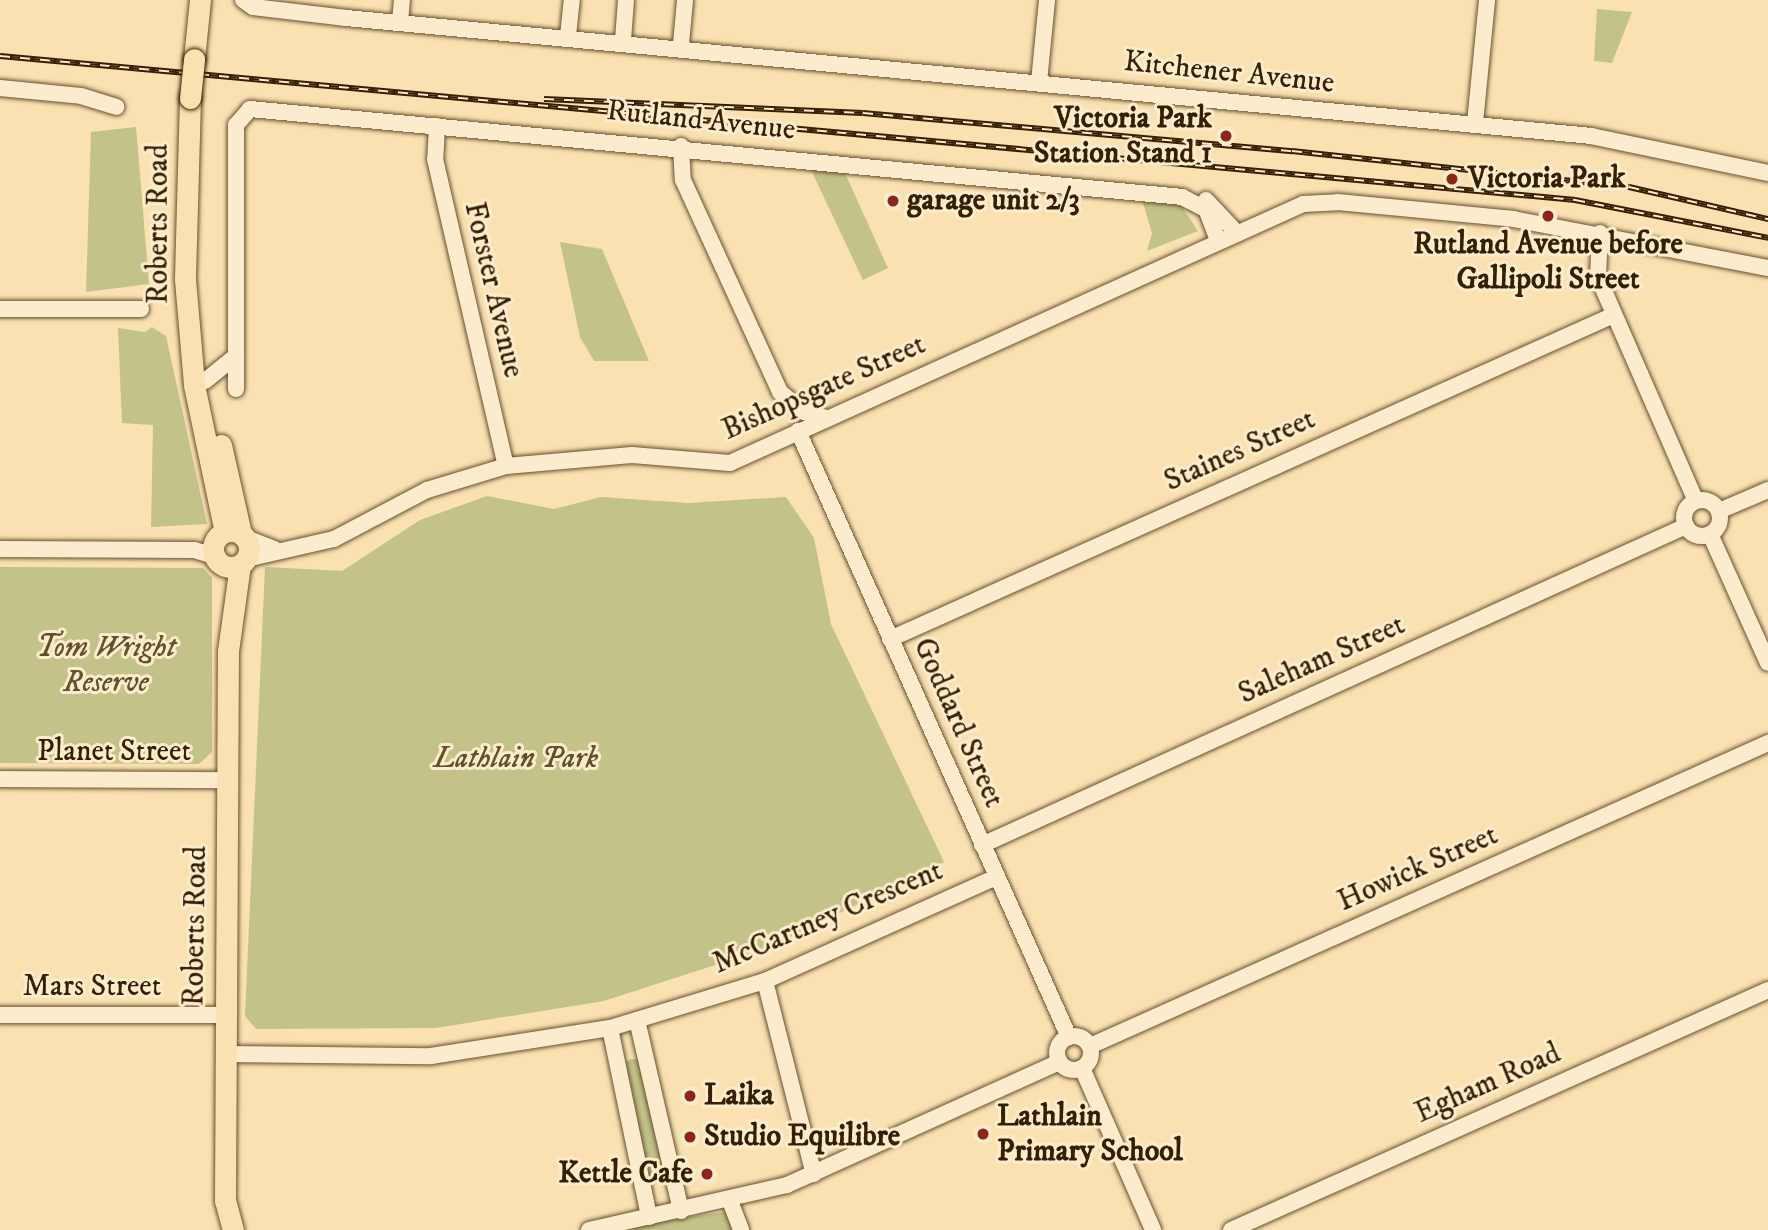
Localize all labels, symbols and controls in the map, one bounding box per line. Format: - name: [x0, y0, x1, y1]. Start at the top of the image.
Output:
- street label: Kitchener Avenue: [1122, 44, 1336, 102]
- street label: Rutland Avenue: [605, 93, 797, 149]
- place label: Victoria Park Station Stand 1: [1034, 101, 1212, 172]
- marker: Victoria Park Station Stand 1: [1218, 128, 1234, 144]
- street label: Roberts Road: [141, 144, 177, 304]
- place label: Victoria Park: [1468, 161, 1626, 197]
- marker: Victoria Park: [1442, 169, 1462, 189]
- place label: garage unit 2/3: [907, 183, 1080, 219]
- marker: garage unit 2/3: [885, 193, 901, 209]
- street label: Forster Avenue: [455, 199, 531, 381]
- marker: Rutland Avenue before Gallipoli Street: [1540, 208, 1556, 224]
- place label: Rutland Avenue before Gallipoli Street: [1413, 227, 1683, 298]
- street label: Bishopsgate Street: [717, 327, 931, 449]
- street label: Staines Street: [1159, 402, 1321, 500]
- street label: Saleham Street: [1233, 607, 1411, 713]
- park label: Tom Wright Reserve: [36, 630, 176, 700]
- street label: Goddard Street: [905, 633, 1011, 813]
- street label: Planet Street: [37, 734, 191, 770]
- park label: Lathlain Park: [434, 741, 598, 777]
- street label: Howick Street: [1332, 818, 1504, 920]
- street label: Roberts Road: [177, 846, 215, 1006]
- street label: McCartney Crescent: [708, 853, 948, 983]
- street label: Mars Street: [23, 969, 161, 1005]
- street label: Egham Road: [1410, 1036, 1566, 1132]
- place label: Laika: [704, 1078, 774, 1114]
- marker: Laika: [682, 1088, 698, 1104]
- place label: Lathlain Primary School: [997, 1099, 1183, 1170]
- place label: Studio Equilibre: [704, 1119, 900, 1155]
- marker: Lathlain Primary School: [975, 1126, 991, 1142]
- marker: Studio Equilibre: [682, 1129, 698, 1145]
- place label: Kettle Cafe: [558, 1156, 693, 1192]
- marker: Kettle Cafe: [699, 1166, 715, 1182]

